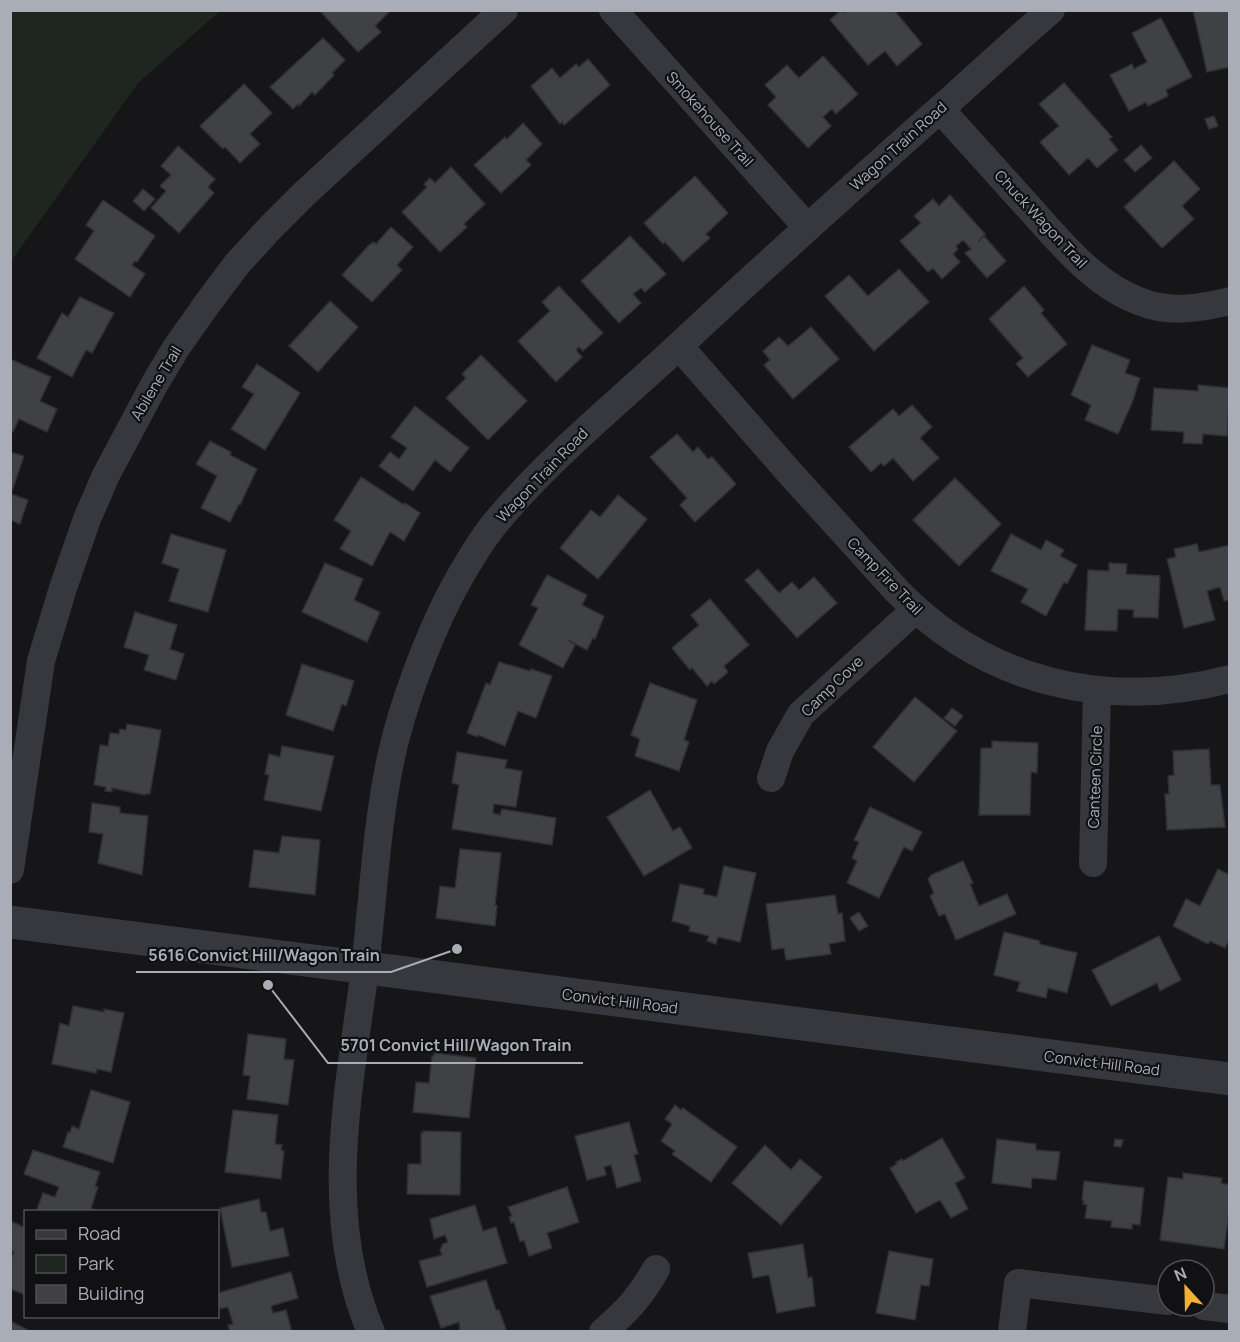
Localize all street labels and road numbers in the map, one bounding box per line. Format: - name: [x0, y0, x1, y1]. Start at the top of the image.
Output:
- street label: Smokehouse Trail: [661, 67, 759, 171]
- street label: Wagon Train Road: [845, 97, 951, 195]
- street label: Chuck Wagon Trail: [990, 165, 1092, 273]
- street label: Abilene Trail: [126, 342, 186, 424]
- street label: Wagon Train Road: [491, 423, 593, 527]
- street label: Camp Fire Trail: [843, 533, 927, 619]
- street label: Camp Cove: [796, 651, 868, 721]
- street label: Canteen Circle: [1083, 725, 1107, 829]
- street label: Convict Hill Road: [561, 983, 679, 1019]
- street label: Convict Hill Road: [1043, 1045, 1161, 1081]

